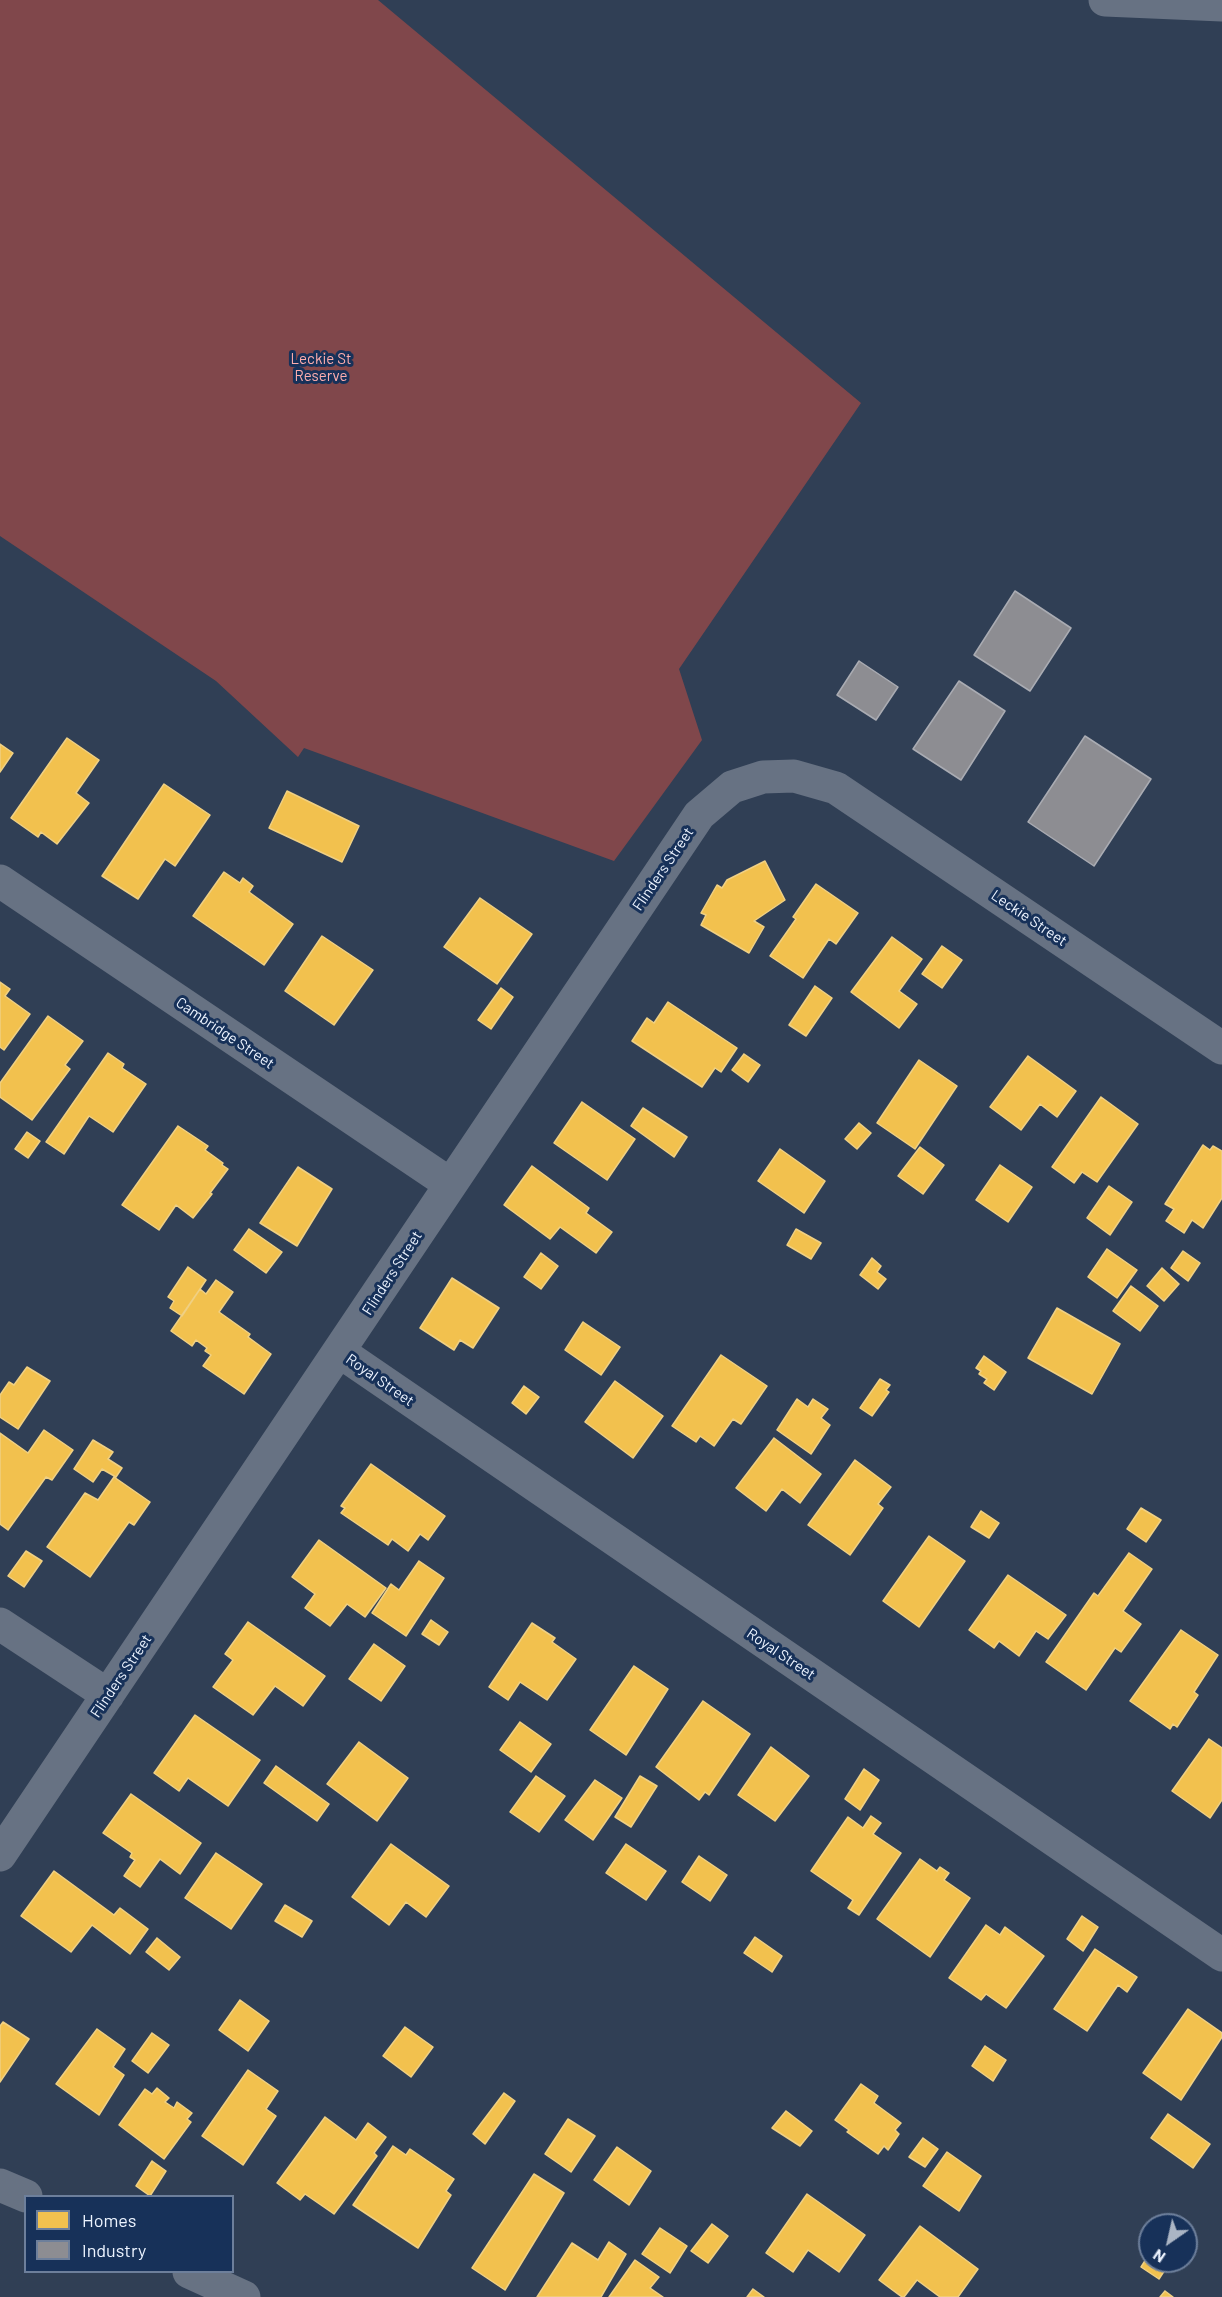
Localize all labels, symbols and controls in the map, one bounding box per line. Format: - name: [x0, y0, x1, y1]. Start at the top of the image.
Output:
- park label: Leckie St Reserve: [291, 350, 351, 385]
- street label: Flinders Street: [629, 824, 697, 914]
- street label: Leckie Street: [988, 886, 1070, 950]
- street label: Cambridge Street: [172, 993, 278, 1073]
- street label: Flinders Street: [358, 1228, 426, 1318]
- street label: Royal Street: [343, 1350, 417, 1410]
- street label: Royal Street: [743, 1624, 819, 1684]
- street label: Flinders Street: [87, 1631, 155, 1721]
- legend: [24, 2195, 234, 2273]
- text: Homes: [82, 2209, 136, 2231]
- north arrow: [1138, 2213, 1198, 2273]
- text: Industry: [82, 2239, 146, 2261]
- text: N: [1149, 2246, 1169, 2268]

